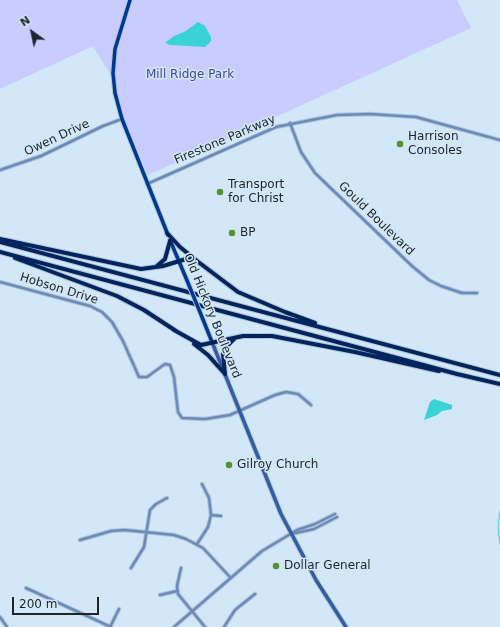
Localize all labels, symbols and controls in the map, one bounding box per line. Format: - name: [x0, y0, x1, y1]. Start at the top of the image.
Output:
- north arrow: [12, 12, 52, 52]
- text: N: [18, 14, 33, 29]
- park label: Mill Ridge Park: [146, 68, 234, 82]
- street label: Firestone Parkway: [172, 112, 278, 168]
- street label: Owen Drive: [22, 117, 92, 159]
- place label: Harrison Consoles: [408, 130, 462, 158]
- marker: Harrison Consoles: [395, 139, 405, 149]
- place label: Transport for Christ: [228, 178, 284, 206]
- street label: Gould Boulevard: [335, 179, 417, 259]
- marker: Transport for Christ: [215, 187, 225, 197]
- place label: BP: [240, 226, 255, 240]
- marker: BP: [227, 228, 237, 238]
- street label: Old Hickory Boulevard: [180, 251, 244, 381]
- street label: Hobson Drive: [18, 270, 100, 308]
- place label: Gilroy Church: [237, 458, 318, 472]
- marker: Gilroy Church: [224, 460, 234, 470]
- place label: Dollar General: [284, 559, 371, 573]
- marker: Dollar General: [271, 561, 281, 571]
- scale bar: [14, 589, 101, 615]
- text: 200 m: [19, 597, 57, 611]

